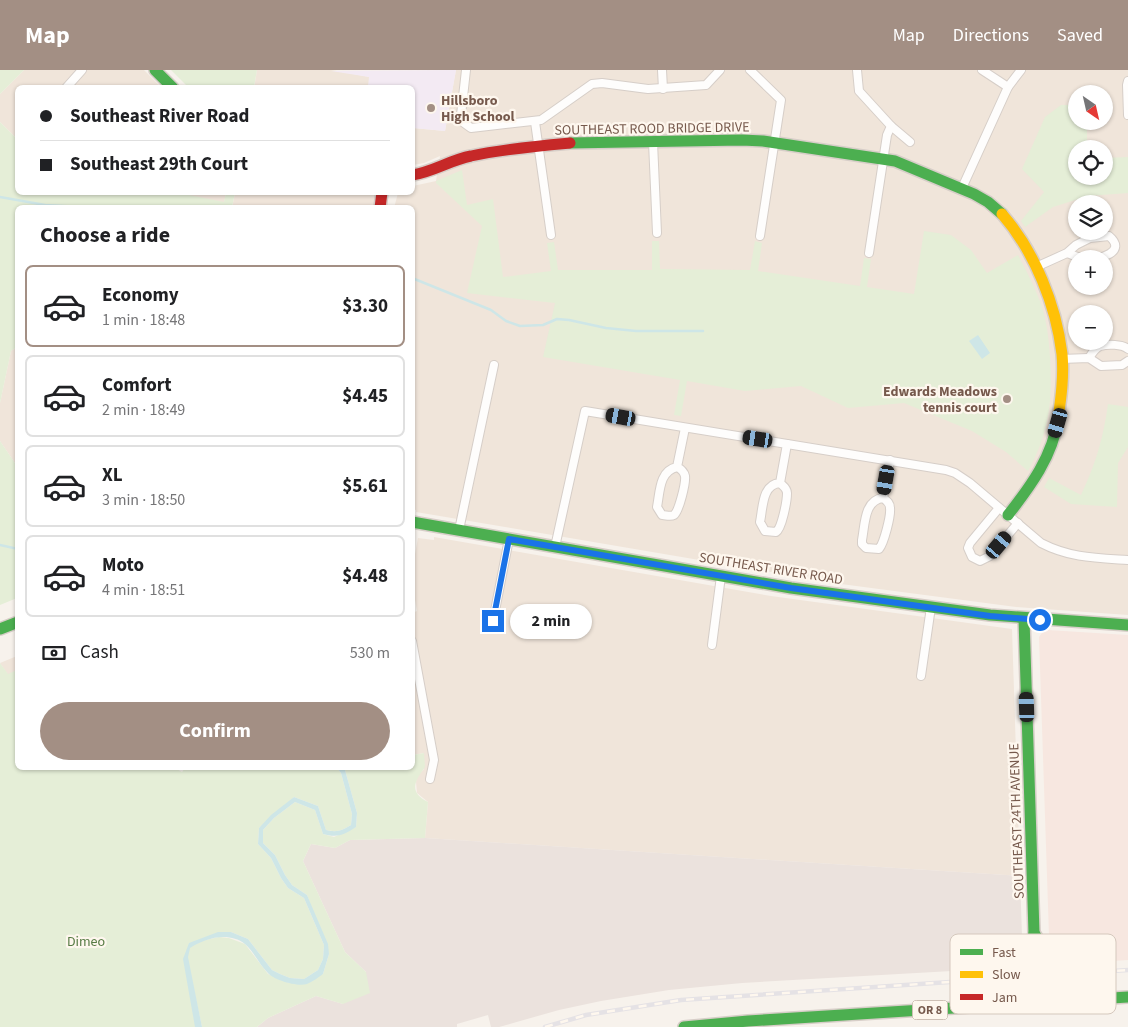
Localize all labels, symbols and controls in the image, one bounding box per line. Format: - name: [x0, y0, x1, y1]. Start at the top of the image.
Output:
- text: Map: [25, 18, 70, 53]
- text: Map: [893, 23, 925, 48]
- text: Directions: [953, 23, 1029, 48]
- text: Saved: [1057, 23, 1103, 48]
- north arrow: [1068, 85, 1112, 130]
- map controls: [1068, 85, 1113, 350]
- place label: Hillsboro High School: [441, 91, 514, 127]
- marker: Hillsboro High School: [425, 102, 437, 114]
- text: Southeast River Road: [70, 103, 249, 130]
- street label: SOUTHEAST ROOD BRIDGE DRIVE: [554, 117, 750, 141]
- button: locate: [1068, 140, 1113, 185]
- text: Southeast 29th Court: [70, 151, 248, 178]
- button: layers: [1068, 195, 1113, 240]
- text: Choose a ride: [40, 219, 170, 251]
- button: +: [1068, 250, 1113, 295]
- text: Economy: [102, 282, 179, 309]
- icon: car: [42, 284, 87, 329]
- text: $3.30: [342, 293, 388, 320]
- button: −: [1068, 305, 1113, 350]
- text: 1 min · 18:48: [102, 309, 185, 331]
- text: Comfort: [102, 372, 172, 399]
- icon: car: [42, 374, 87, 419]
- place label: Edwards Meadows tennis court: [883, 382, 998, 418]
- text: $4.45: [342, 383, 388, 410]
- marker: Edwards Meadows tennis court: [1001, 393, 1013, 405]
- text: 2 min · 18:49: [102, 399, 185, 421]
- car: [604, 407, 637, 427]
- car: [1046, 407, 1069, 439]
- car: [742, 429, 773, 449]
- text: XL: [102, 462, 123, 489]
- icon: car: [42, 464, 87, 509]
- car: [876, 464, 895, 496]
- text: $5.61: [342, 473, 388, 500]
- text: 3 min · 18:50: [102, 489, 185, 511]
- car: [983, 529, 1014, 561]
- street label: SOUTHEAST RIVER ROAD: [698, 548, 844, 590]
- text: Moto: [102, 552, 144, 579]
- icon: car: [42, 554, 87, 599]
- text: $4.48: [342, 563, 388, 590]
- text: 4 min · 18:51: [102, 579, 185, 601]
- callout: 2 min: [510, 604, 593, 638]
- route start: [1029, 609, 1051, 631]
- route end: [482, 610, 504, 632]
- text: 2 min: [532, 610, 570, 632]
- icon: cash: [40, 639, 68, 667]
- text: Cash: [80, 639, 119, 666]
- text: 530 m: [350, 642, 390, 664]
- car: [1018, 692, 1035, 722]
- button: Confirm: [40, 702, 390, 760]
- street label: SOUTHEAST 24TH AVENUE: [1004, 743, 1030, 899]
- park label: Dimeo: [67, 932, 105, 952]
- legend: [950, 934, 1116, 1014]
- text: Fast: [992, 943, 1016, 963]
- text: Slow: [992, 965, 1021, 985]
- text: Jam: [992, 988, 1017, 1008]
- road number: OR 8: [912, 1000, 948, 1020]

